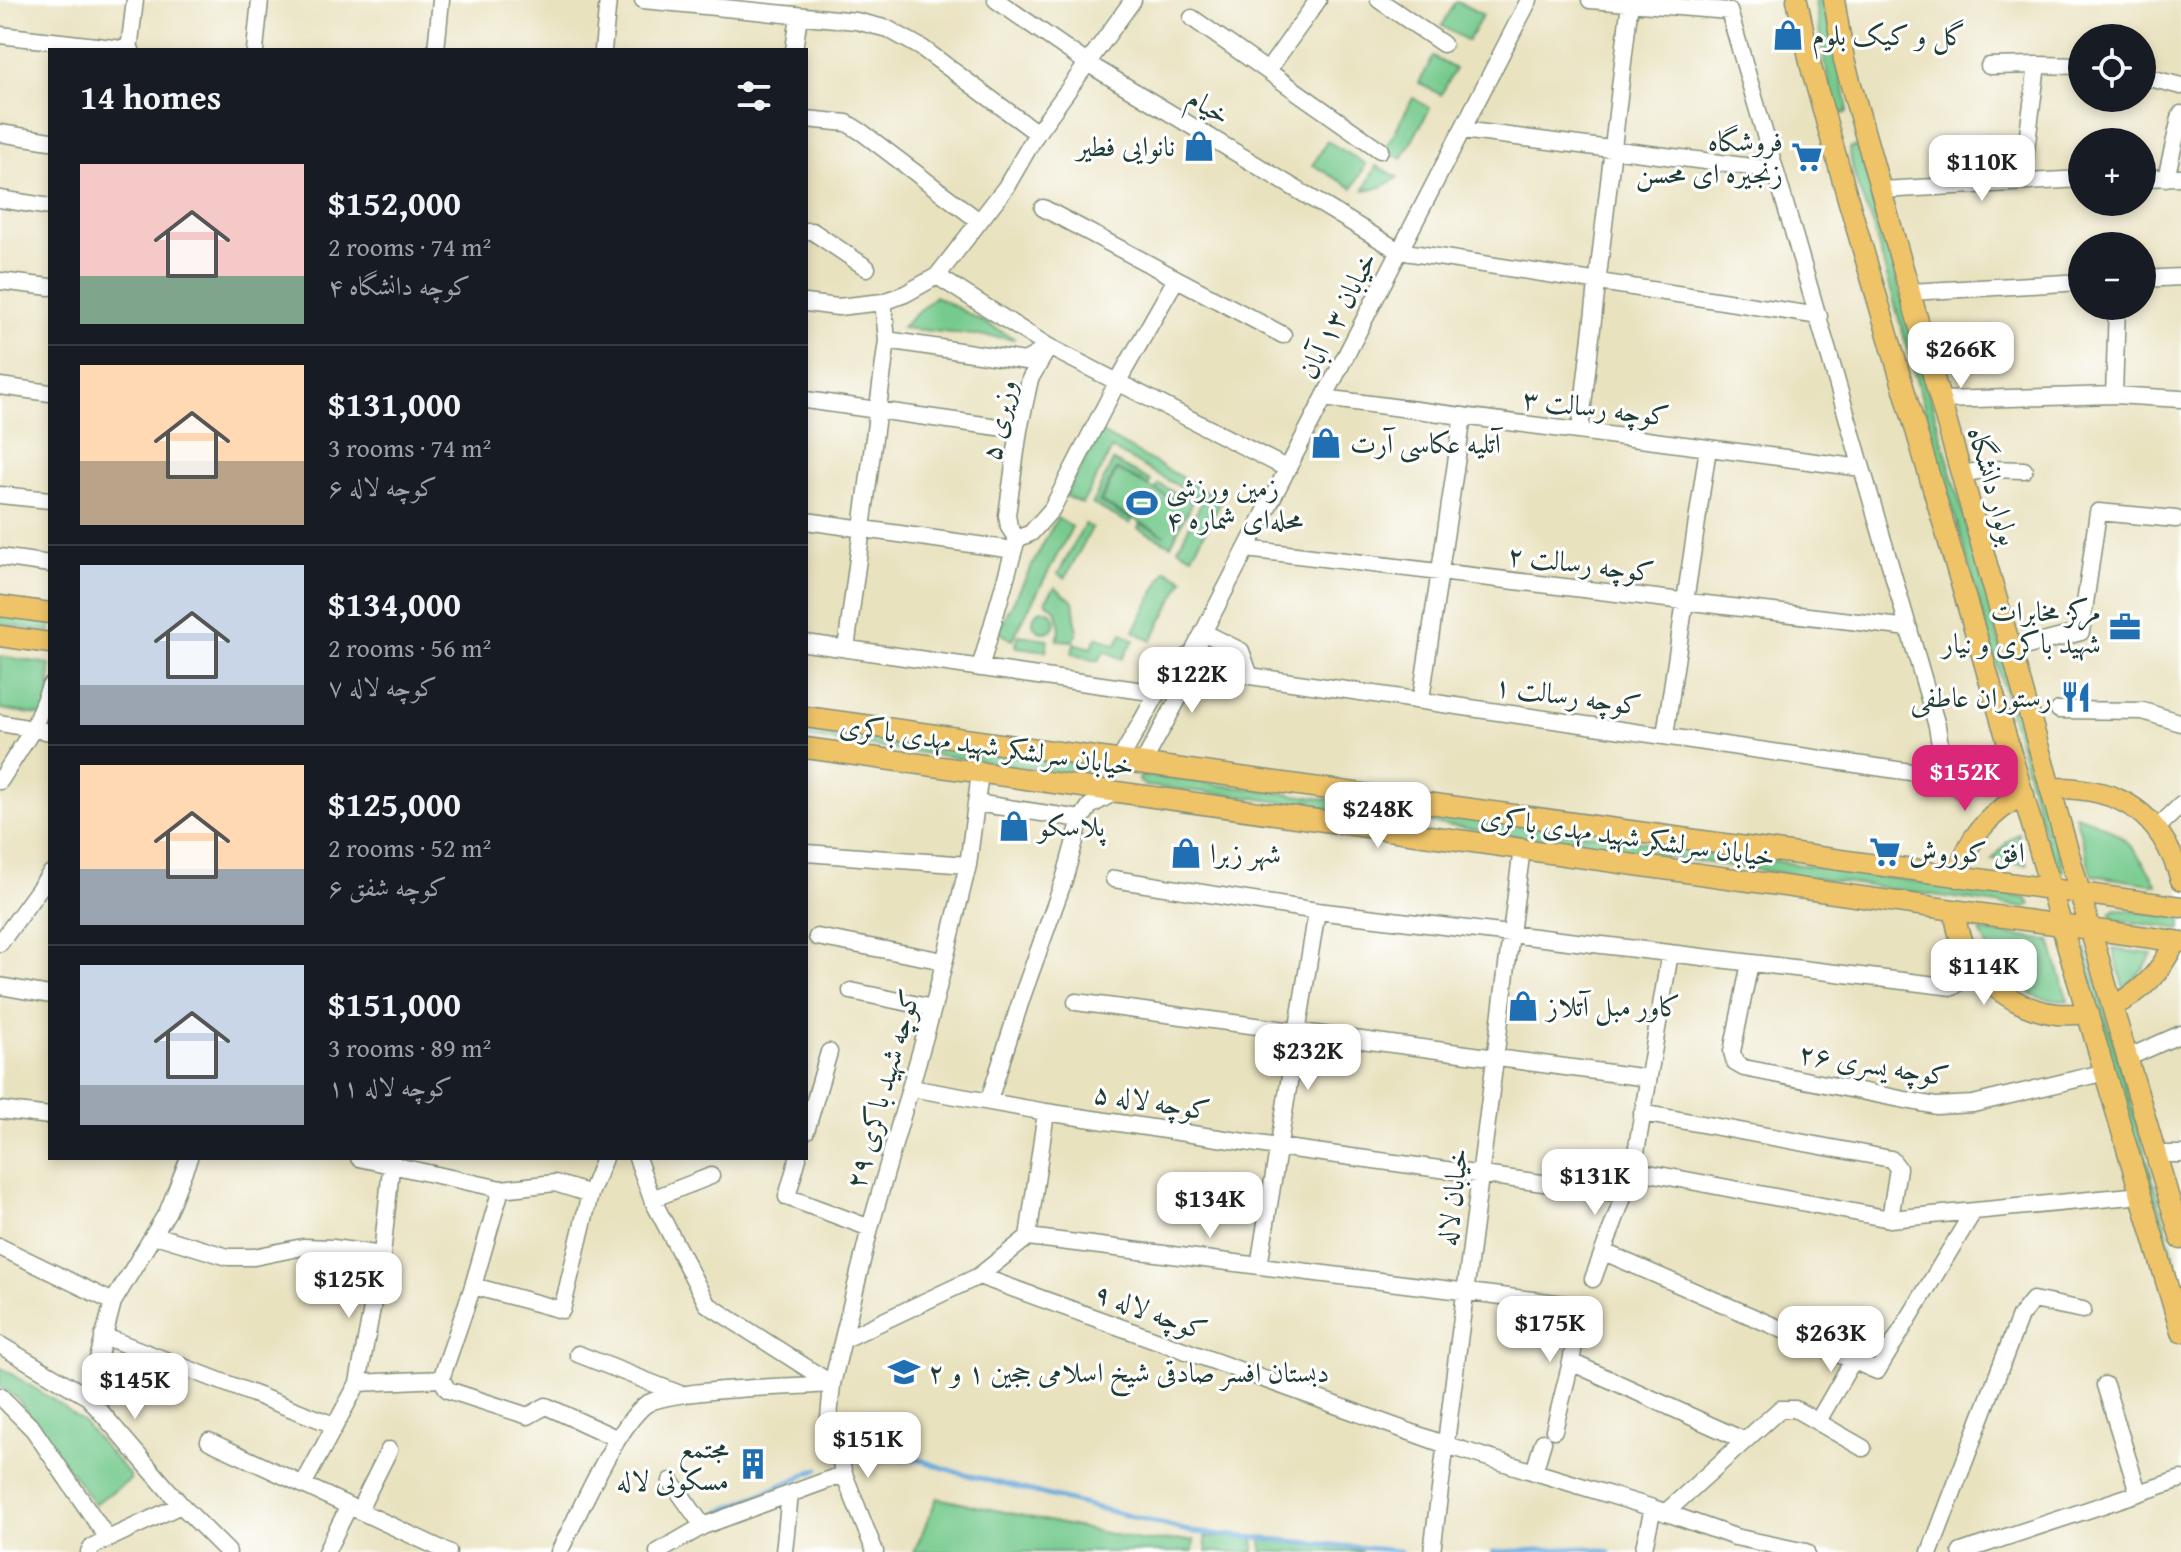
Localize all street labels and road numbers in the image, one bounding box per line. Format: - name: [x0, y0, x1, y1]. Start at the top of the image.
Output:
- street label: خیام: [1177, 77, 1239, 139]
- street label: خیابان ۱۳ آبان: [1287, 244, 1386, 386]
- street label: وزیری ۵: [969, 376, 1026, 464]
- street label: کوچه رسالت ۳: [1520, 377, 1672, 436]
- street label: بولوار دانشگاه: [1958, 422, 2031, 550]
- street label: کوچه رسالت ۲: [1505, 533, 1657, 592]
- street label: کوچه رسالت ۱: [1492, 664, 1644, 725]
- street label: خیابان سرلشکر شهید مهدی باکری: [837, 704, 1137, 785]
- street label: خیابان سرلشکر شهید مهدی باکری: [1478, 795, 1778, 876]
- street label: کوچه شهید باکری ۲۹: [833, 984, 930, 1194]
- street label: کوچه یسری ۲۶: [1796, 1031, 1952, 1096]
- street label: کوچه لاله ۵: [1091, 1071, 1213, 1130]
- street label: خیابان لاله: [1425, 1145, 1478, 1248]
- street label: کوچه لاله ۹: [1089, 1271, 1213, 1350]

